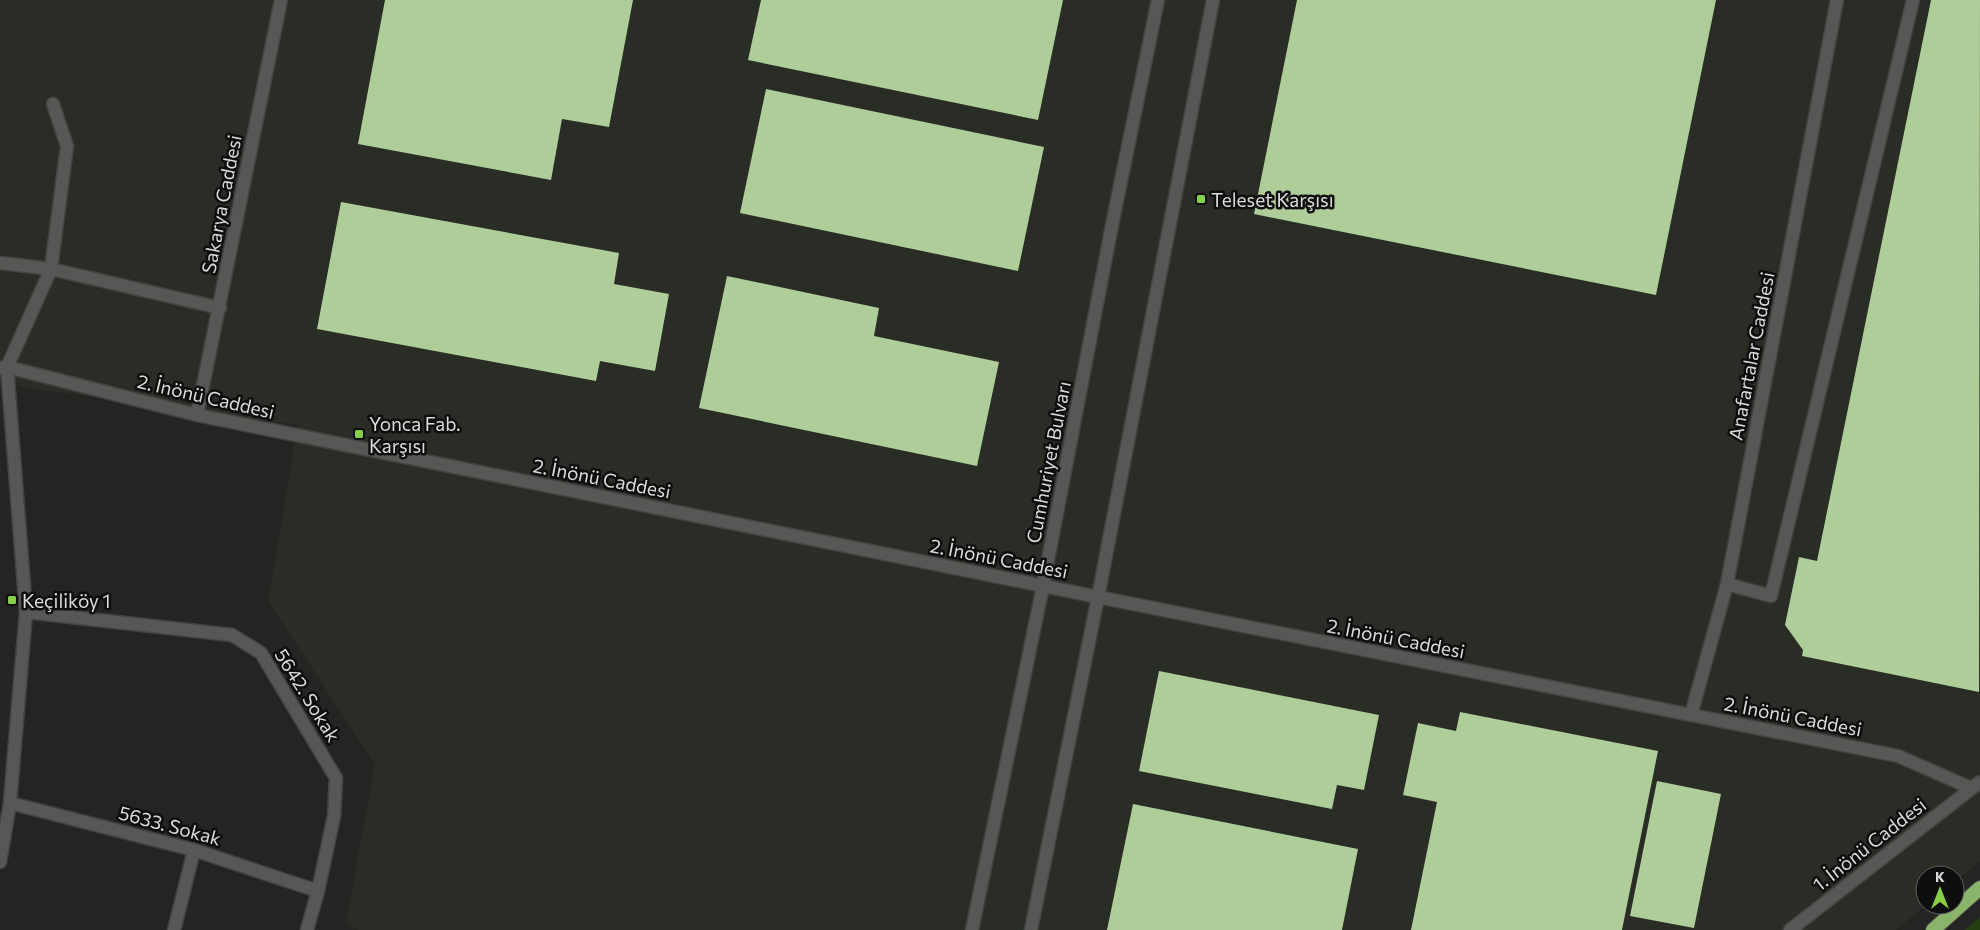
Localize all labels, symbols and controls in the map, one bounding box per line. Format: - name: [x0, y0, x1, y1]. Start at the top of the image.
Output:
- street label: Sakarya Caddesi: [196, 133, 246, 275]
- place label: Teleset Karşısı: [1211, 188, 1334, 211]
- marker: Teleset Karşısı: [1195, 193, 1207, 205]
- street label: Anafartalar Caddesi: [1723, 270, 1779, 442]
- street label: 2. İnönü Caddesi: [135, 369, 277, 423]
- street label: Cumhuriyet Bulvarı: [1021, 379, 1075, 545]
- place label: Yonca Fab. Karşısı: [369, 412, 461, 457]
- marker: Yonca Fab. Karşısı: [353, 428, 365, 440]
- street label: 2. İnönü Caddesi: [531, 453, 673, 503]
- street label: 2. İnönü Caddesi: [928, 533, 1070, 583]
- place label: Keçiliköy 1: [22, 589, 111, 612]
- marker: Keçiliköy 1: [6, 594, 18, 606]
- street label: 2. İnönü Caddesi: [1325, 613, 1467, 663]
- street label: 5642. Sokak: [270, 644, 346, 746]
- street label: 2. İnönü Caddesi: [1722, 691, 1864, 741]
- street label: 1. İnönü Caddesi: [1808, 793, 1930, 895]
- street label: 5633. Sokak: [116, 800, 224, 850]
- north arrow: [1915, 865, 1965, 915]
- text: K: [1935, 868, 1945, 885]

